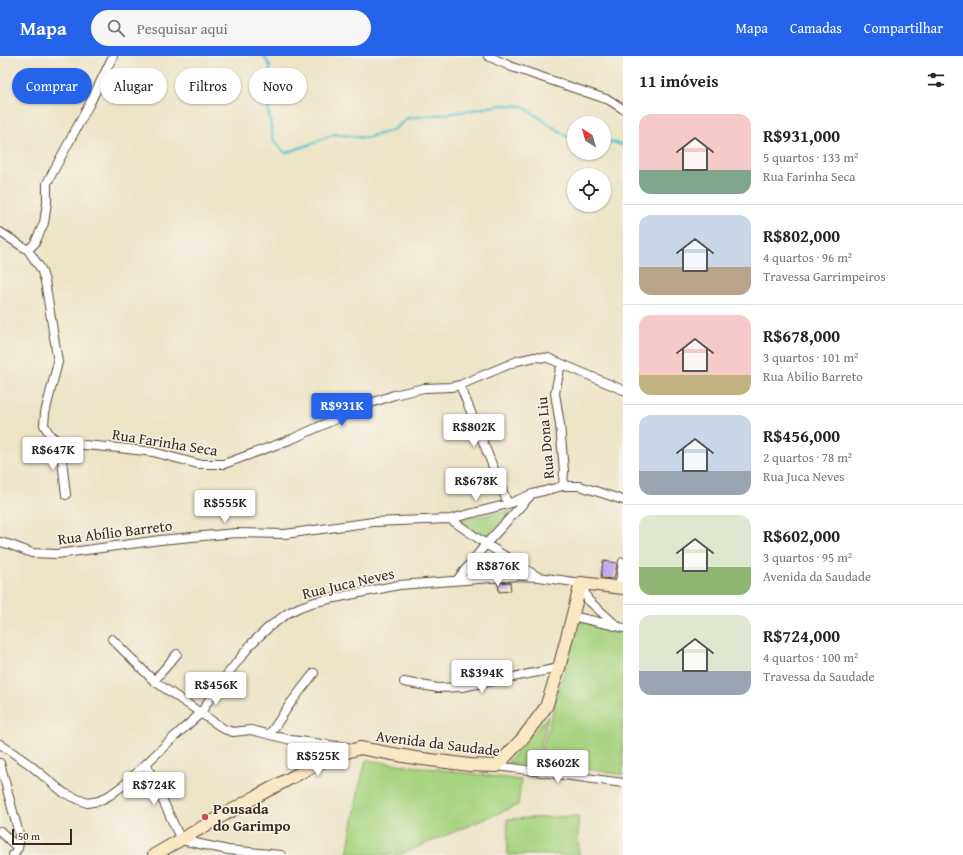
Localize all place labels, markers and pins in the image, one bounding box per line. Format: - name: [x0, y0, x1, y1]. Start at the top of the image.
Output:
- pin: R$931K: [309, 393, 375, 427]
- pin: R$802K: [441, 414, 507, 448]
- pin: R$647K: [20, 437, 86, 471]
- pin: R$678K: [443, 468, 509, 502]
- pin: R$555K: [192, 490, 258, 524]
- pin: R$876K: [465, 553, 531, 587]
- pin: R$394K: [449, 660, 515, 694]
- pin: R$456K: [183, 672, 249, 706]
- pin: R$525K: [285, 743, 351, 777]
- pin: R$602K: [525, 750, 591, 784]
- pin: R$724K: [121, 772, 187, 806]
- place label: Pousada do Garimpo: [213, 798, 291, 836]
- marker: Pousada do Garimpo: [200, 812, 210, 822]

